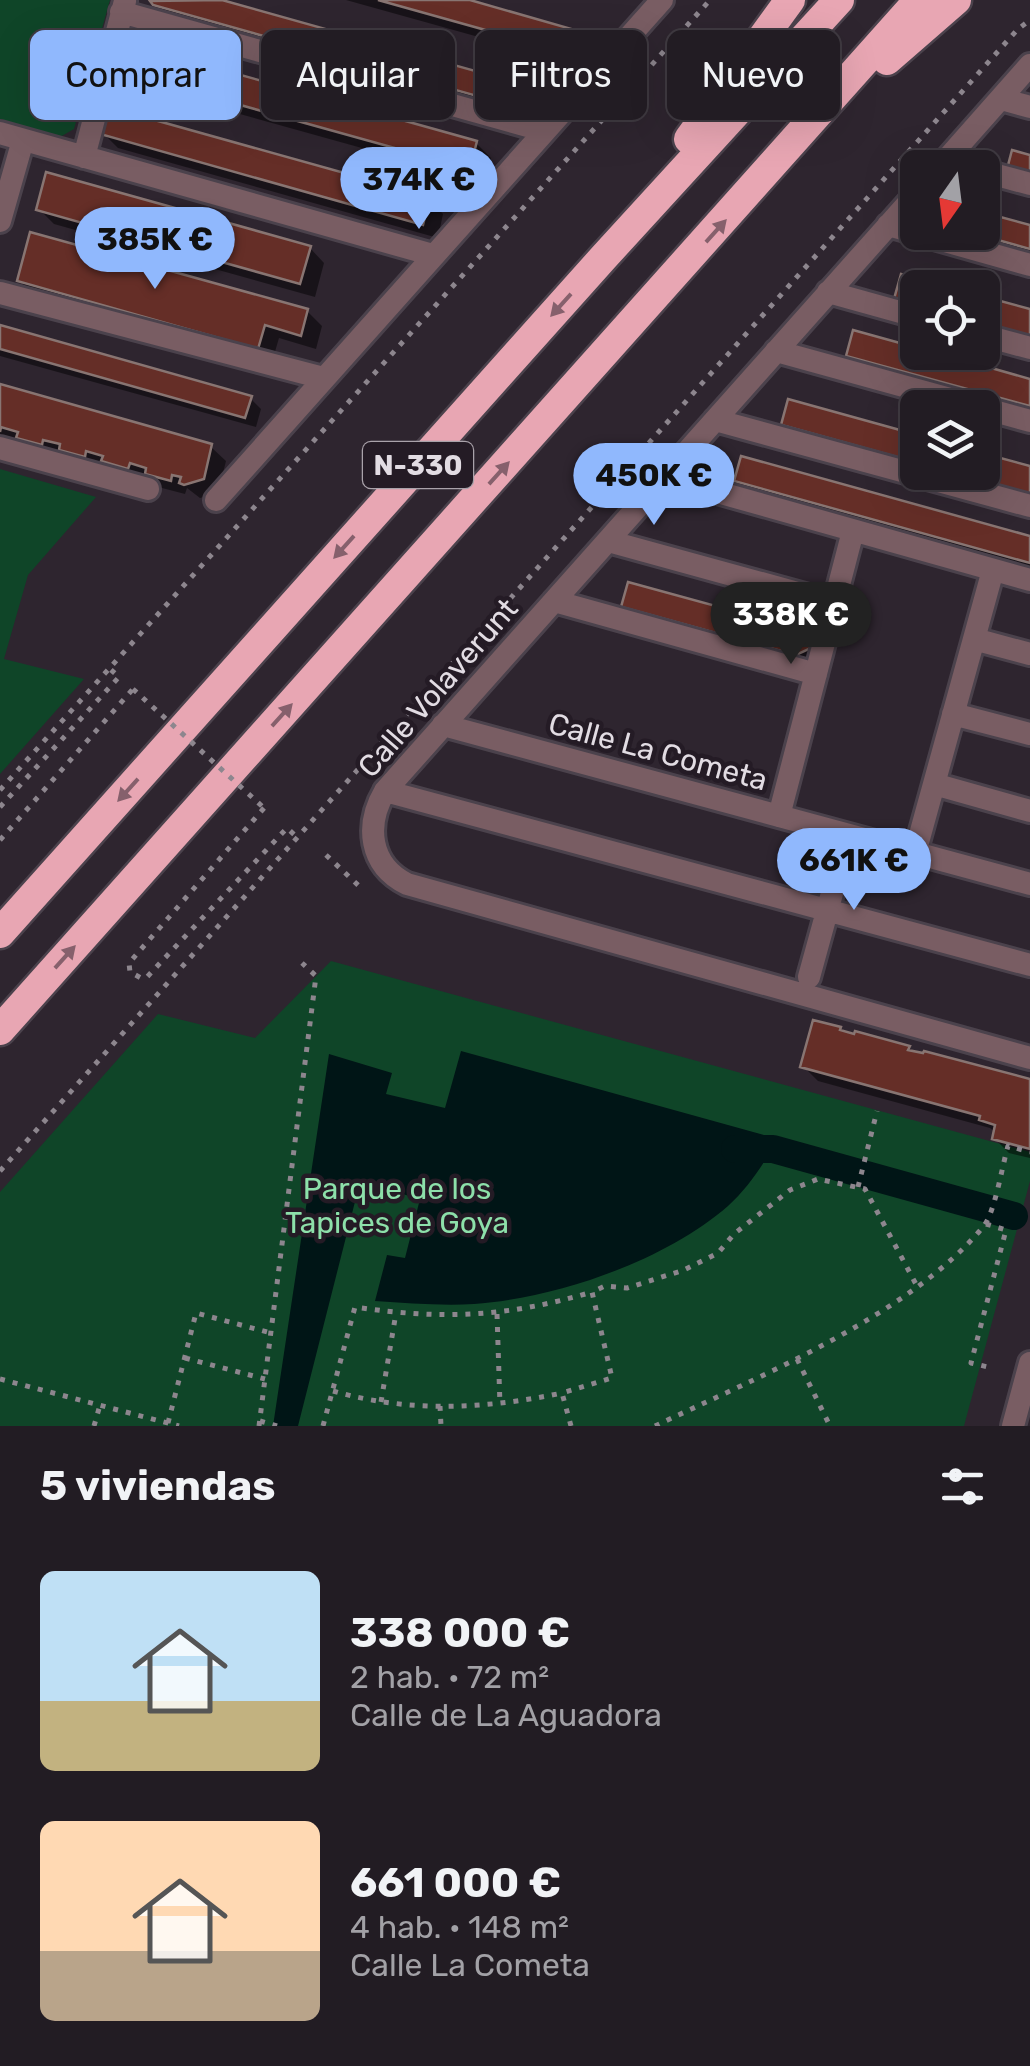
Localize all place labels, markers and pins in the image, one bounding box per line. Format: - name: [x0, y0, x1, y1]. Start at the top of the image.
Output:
- pin: 374K €: [338, 147, 500, 232]
- pin: 385K €: [74, 207, 236, 292]
- pin: 450K €: [573, 443, 735, 528]
- pin: 338K €: [710, 582, 872, 667]
- pin: 661K €: [773, 828, 935, 913]

